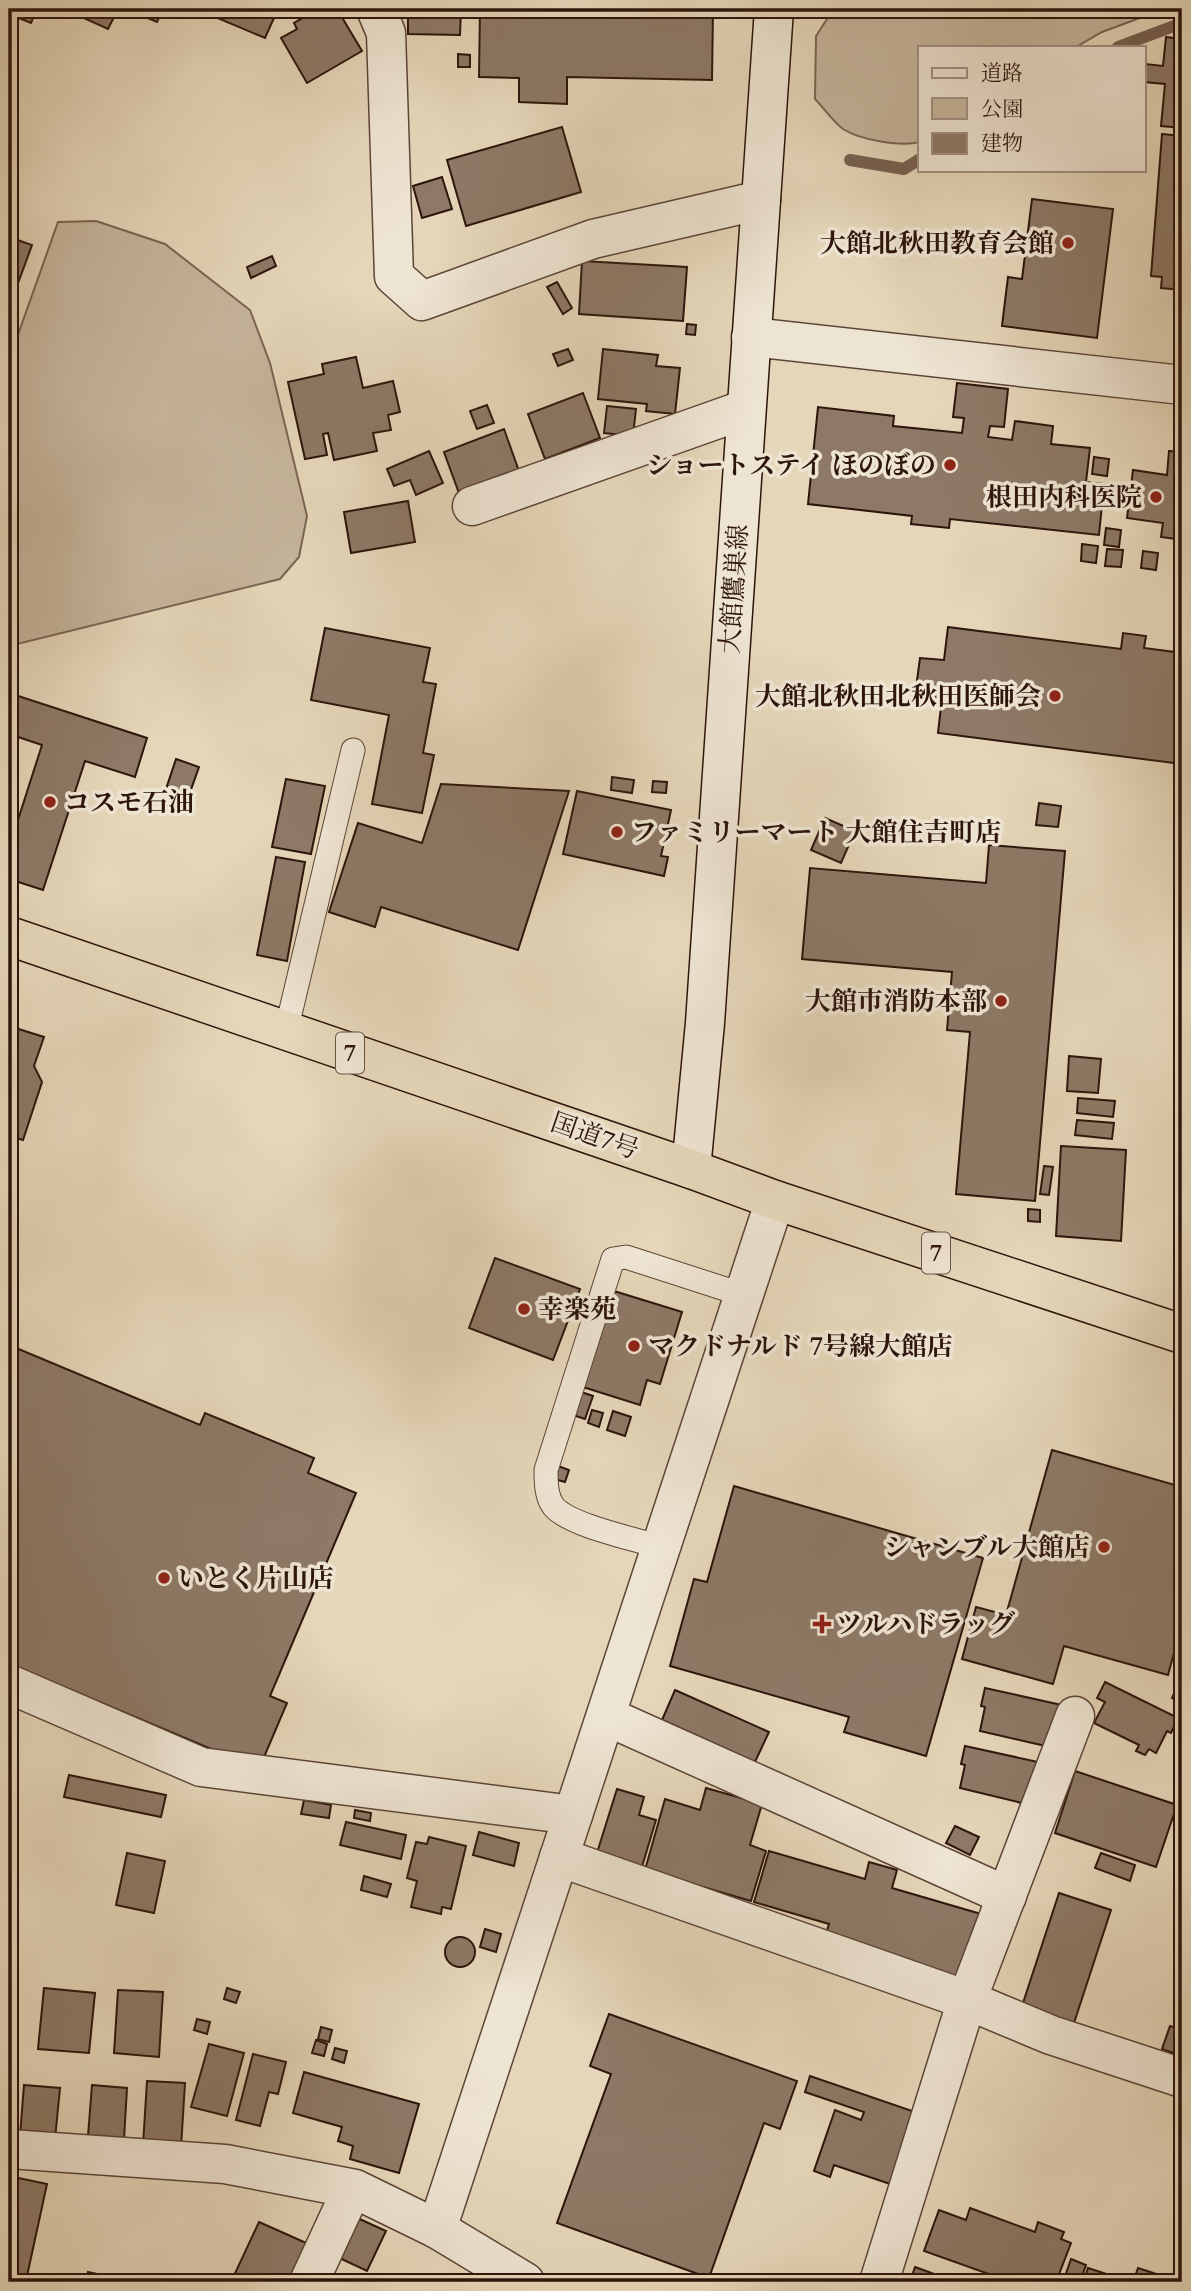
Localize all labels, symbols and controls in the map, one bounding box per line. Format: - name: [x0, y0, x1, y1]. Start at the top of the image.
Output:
- legend: [918, 46, 1146, 172]
- text: 道路: [981, 59, 1023, 88]
- text: 公園: [981, 95, 1023, 124]
- text: 建物: [981, 129, 1023, 158]
- place label: 大館北秋田教育会館: [820, 226, 1054, 261]
- marker: 大館北秋田教育会館: [1060, 235, 1076, 251]
- place label: ショートステイ ほのぼの: [646, 448, 936, 483]
- marker: ショートステイ ほのぼの: [942, 457, 958, 473]
- place label: 根田内科医院: [986, 480, 1142, 515]
- marker: 根田内科医院: [1148, 489, 1164, 505]
- street label: 大館鷹巣線: [712, 523, 756, 655]
- place label: 大館北秋田北秋田医師会: [755, 679, 1041, 714]
- marker: 大館北秋田北秋田医師会: [1047, 688, 1063, 704]
- place label: コスモ石油: [64, 785, 194, 820]
- marker: コスモ石油: [42, 794, 58, 810]
- place label: ファミリーマート 大館住吉町店: [631, 815, 1001, 850]
- marker: ファミリーマート 大館住吉町店: [609, 824, 625, 840]
- place label: 大館市消防本部: [805, 984, 987, 1019]
- marker: 大館市消防本部: [993, 993, 1009, 1009]
- road number: 7: [336, 1032, 364, 1073]
- street label: 国道7号: [546, 1105, 644, 1167]
- road number: 7: [922, 1232, 950, 1274]
- place label: 幸楽苑: [538, 1292, 616, 1327]
- marker: 幸楽苑: [516, 1301, 532, 1317]
- place label: マクドナルド 7号線大館店: [648, 1329, 953, 1364]
- marker: マクドナルド 7号線大館店: [626, 1338, 642, 1354]
- place label: シャンブル大館店: [884, 1530, 1090, 1565]
- marker: シャンブル大館店: [1096, 1539, 1112, 1555]
- place label: いとく片山店: [178, 1561, 334, 1596]
- marker: いとく片山店: [156, 1570, 172, 1586]
- place label: ツルハドラッグ: [836, 1607, 1015, 1642]
- marker: ツルハドラッグ: [814, 1616, 830, 1632]

